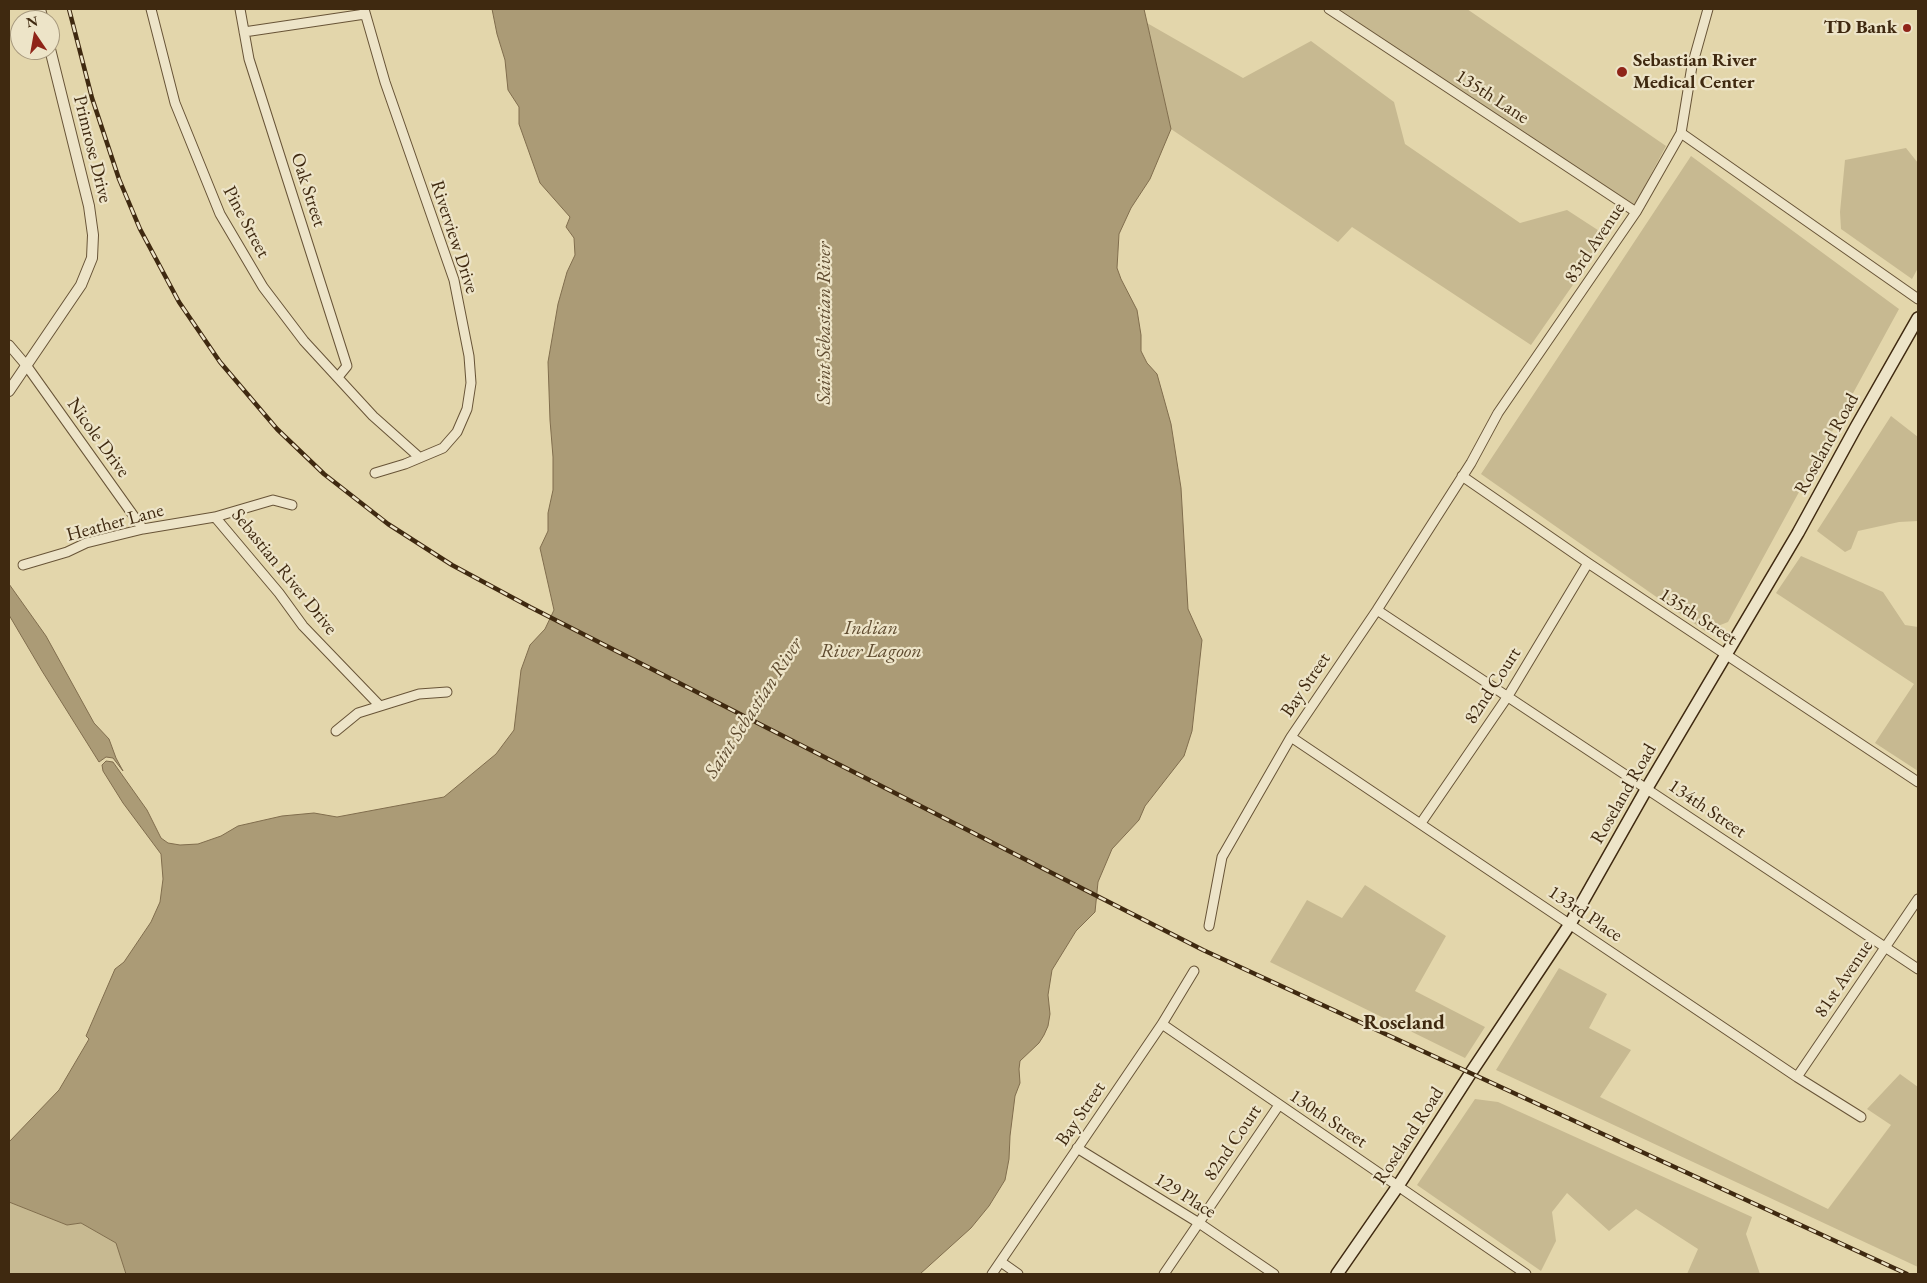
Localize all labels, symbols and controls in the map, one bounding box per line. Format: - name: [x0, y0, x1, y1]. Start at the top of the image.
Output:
- north arrow: [10, 10, 60, 60]
- text: N: [25, 11, 39, 31]
- place label: TD Bank: [1823, 17, 1897, 39]
- marker: TD Bank: [1901, 22, 1913, 34]
- place label: Sebastian River Medical Center: [1633, 50, 1757, 94]
- street label: 135th Lane: [1451, 65, 1533, 129]
- marker: Sebastian River Medical Center: [1615, 65, 1629, 79]
- street label: Primrose Drive: [68, 93, 116, 205]
- street label: Oak Street: [285, 150, 331, 230]
- street label: Riverview Drive: [425, 178, 483, 296]
- street label: Pine Street: [218, 182, 274, 262]
- street label: 83rd Avenue: [1560, 198, 1630, 288]
- water label: Saint Sebastian River: [813, 242, 837, 404]
- street label: Roseland Road: [1790, 390, 1864, 498]
- street label: Nicole Drive: [62, 394, 134, 482]
- street label: Heather Lane: [64, 499, 166, 547]
- street label: Sebastian River Drive: [226, 504, 342, 640]
- street label: 135th Street: [1655, 583, 1741, 651]
- water label: Indian River Lagoon: [820, 617, 922, 664]
- water label: Saint Sebastian River: [700, 633, 808, 783]
- street label: 82nd Court: [1460, 643, 1526, 729]
- street label: Bay Street: [1276, 649, 1336, 721]
- street label: Roseland Road: [1586, 740, 1662, 848]
- street label: 134th Street: [1664, 775, 1750, 843]
- street label: 133rd Place: [1544, 881, 1626, 947]
- street label: 81st Avenue: [1810, 936, 1878, 1022]
- district label: Roseland: [1363, 1010, 1445, 1036]
- street label: Bay Street: [1051, 1078, 1111, 1150]
- street label: Roseland Road: [1369, 1083, 1449, 1189]
- street label: 130th Street: [1285, 1085, 1371, 1153]
- street label: 82nd Court: [1199, 1101, 1267, 1185]
- street label: 129 Place: [1150, 1168, 1220, 1224]

